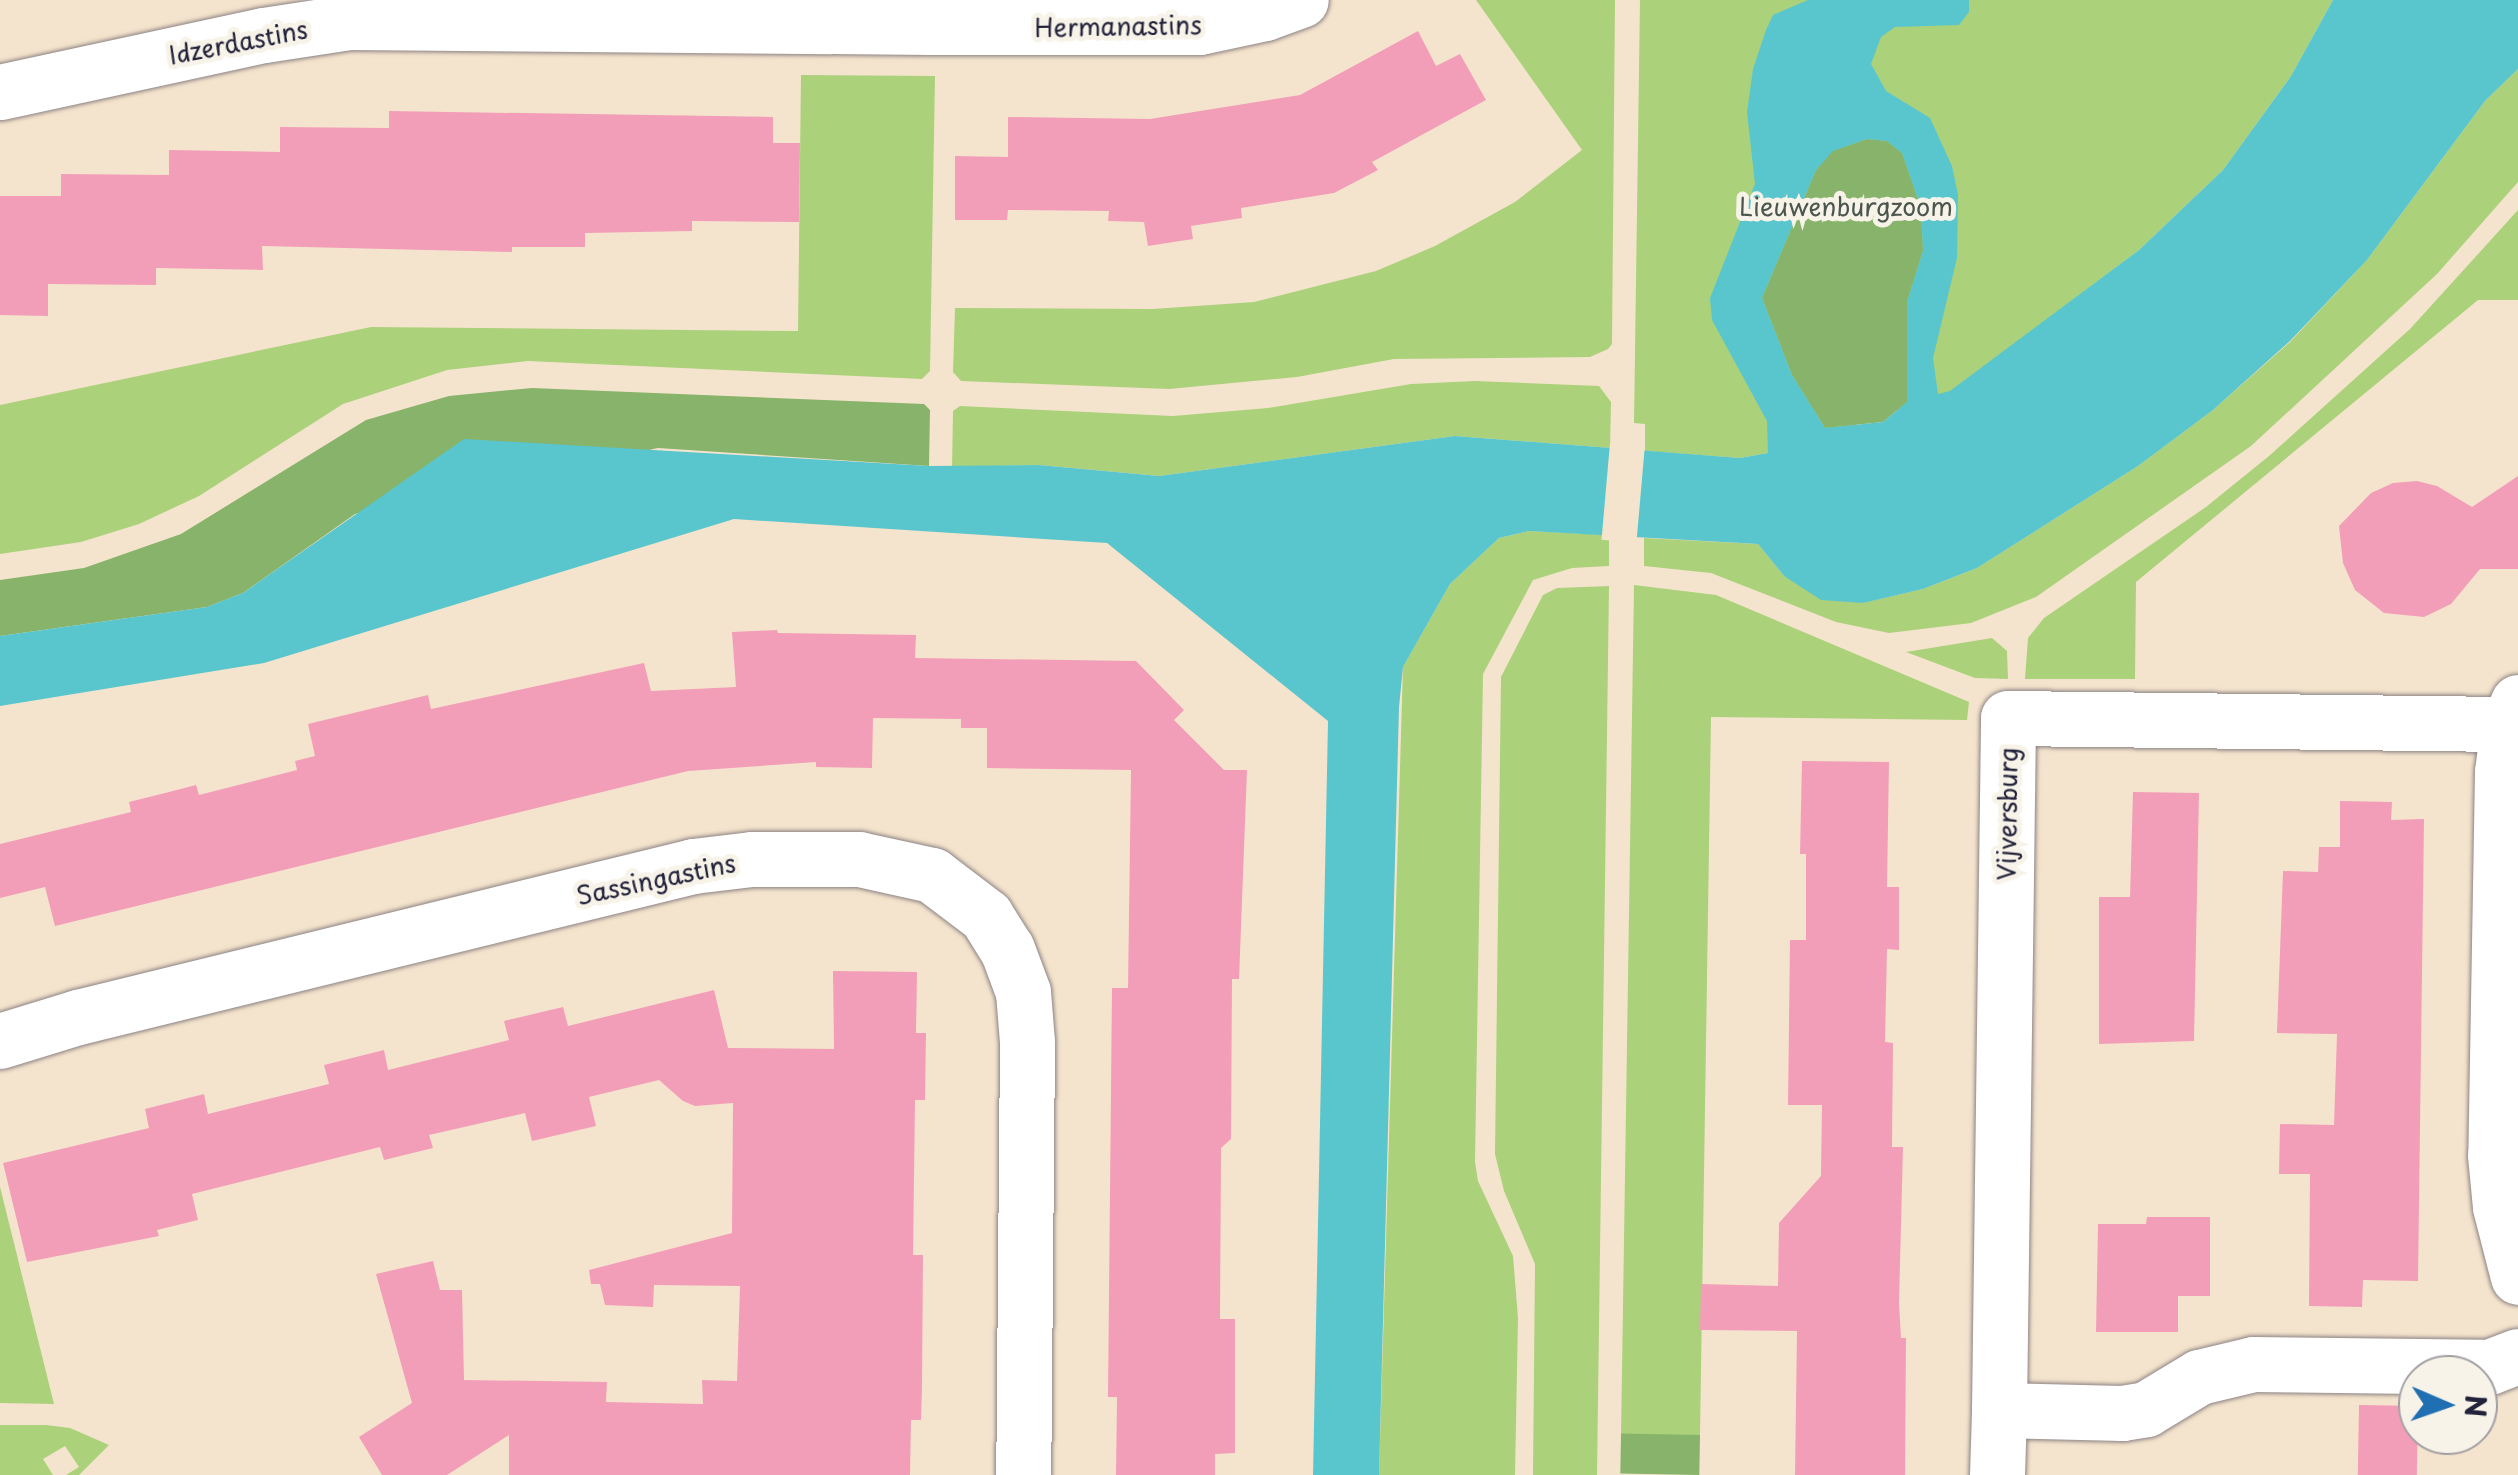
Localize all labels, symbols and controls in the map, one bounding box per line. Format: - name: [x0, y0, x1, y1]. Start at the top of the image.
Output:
- street label: Hermanastins: [1034, 10, 1202, 42]
- street label: Idzerdastins: [166, 14, 310, 70]
- park label: Lieuwenburgzoom: [1739, 191, 1953, 221]
- street label: Vijversburg: [1991, 747, 2023, 881]
- street label: Sassingastins: [574, 847, 738, 911]
- north arrow: [2398, 1355, 2498, 1455]
- text: N: [2455, 1394, 2498, 1418]

